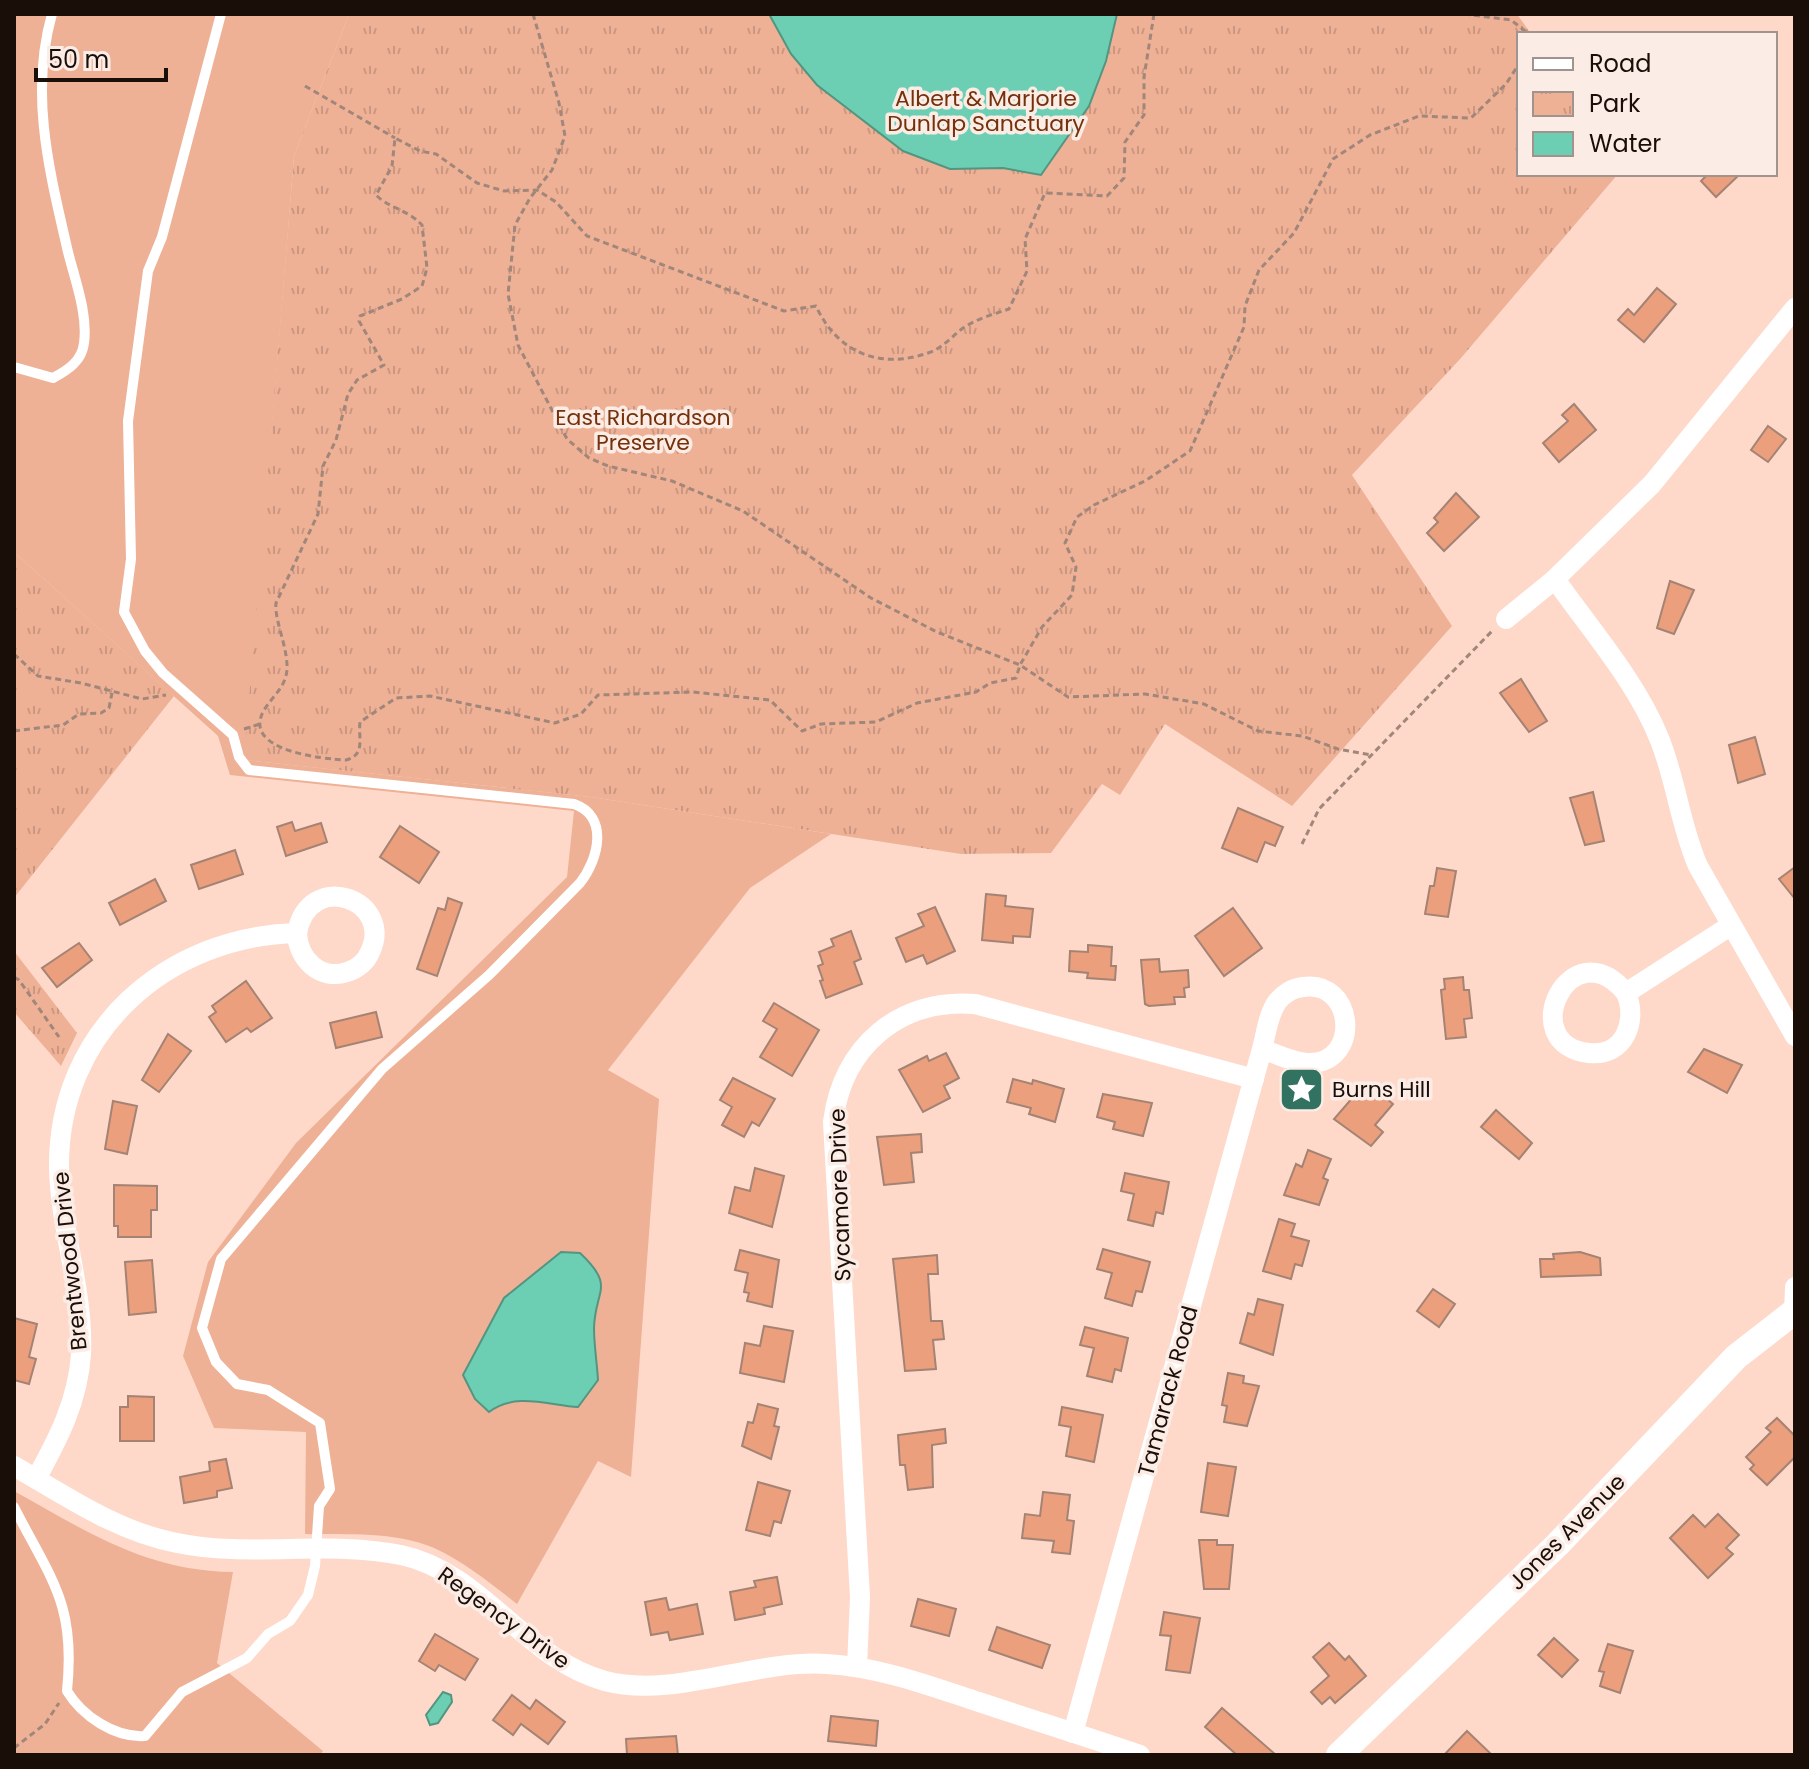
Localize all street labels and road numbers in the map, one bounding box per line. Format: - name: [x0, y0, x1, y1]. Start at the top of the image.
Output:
- street label: Sycamore Drive: [821, 1108, 859, 1282]
- street label: Brentwood Drive: [45, 1170, 95, 1352]
- street label: Tamarack Road: [1130, 1302, 1206, 1480]
- street label: Jones Avenue: [1502, 1467, 1632, 1597]
- street label: Regency Drive: [432, 1559, 576, 1677]

